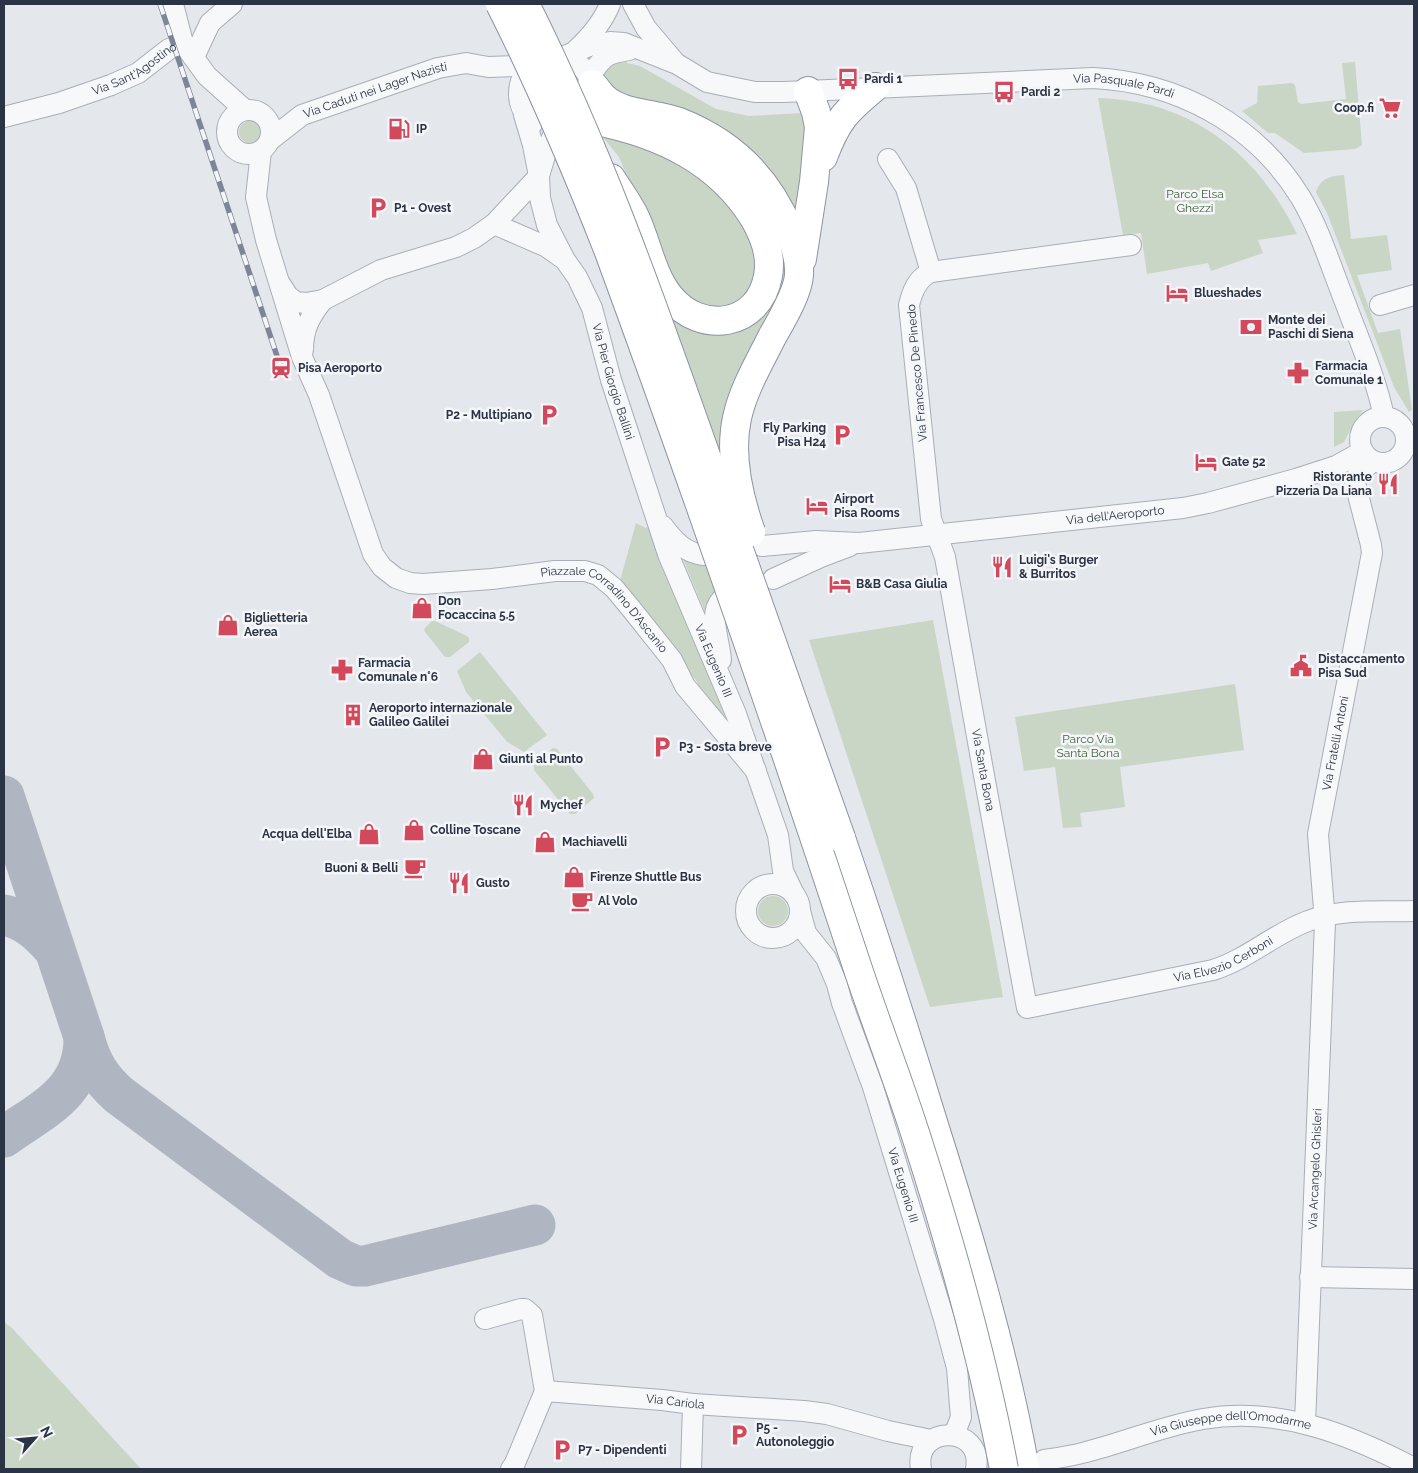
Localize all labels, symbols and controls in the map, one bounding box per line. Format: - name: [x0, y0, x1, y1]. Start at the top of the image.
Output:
- street label: Via Sant'Agostino: [90, 40, 179, 98]
- street label: Via Caduti nei Lager Nazisti: [302, 60, 448, 121]
- bus stop icon: Pardi 1: [835, 66, 861, 92]
- street label: Via Pasquale Pardi: [1073, 71, 1176, 101]
- place label: Pardi 1: [864, 72, 903, 86]
- bus stop icon: Pardi 2: [991, 79, 1017, 105]
- place label: Pardi 2: [1021, 85, 1061, 99]
- supermarket icon: Coop.fi: [1377, 95, 1403, 121]
- place label: Coop.fi: [1334, 101, 1374, 115]
- fuel station icon: IP: [386, 116, 412, 142]
- place label: IP: [416, 122, 427, 136]
- park label: Parco Elsa Ghezzi: [1166, 187, 1224, 215]
- parking icon: P1 - Ovest: [365, 195, 391, 221]
- place label: P1 - Ovest: [394, 201, 452, 215]
- hotel icon: Blueshades: [1164, 280, 1190, 306]
- place label: Blueshades: [1194, 286, 1262, 300]
- street label: Via Francesco De Pinedo: [904, 304, 930, 442]
- place label: Monte dei Paschi di Siena: [1268, 313, 1354, 341]
- bank icon: Monte dei Paschi di Siena: [1238, 314, 1264, 340]
- street label: Via Pier Giorgio Ballini: [589, 322, 637, 441]
- station icon: Pisa Aeroporto: [268, 355, 294, 381]
- place label: Farmacia Comunale 1: [1315, 359, 1383, 387]
- pharmacy icon: Farmacia Comunale 1: [1285, 360, 1311, 386]
- place label: Pisa Aeroporto: [298, 361, 382, 375]
- parking icon: P2 - Multipiano: [536, 402, 562, 428]
- place label: P2 - Multipiano: [446, 408, 532, 422]
- place label: Fly Parking Pisa H24: [763, 421, 826, 449]
- parking icon: Fly Parking Pisa H24: [829, 422, 855, 448]
- hotel icon: Gate 52: [1193, 449, 1219, 475]
- place label: Gate 52: [1222, 455, 1266, 469]
- place label: Ristorante Pizzeria Da Liana: [1276, 470, 1372, 498]
- restaurant icon: Ristorante Pizzeria Da Liana: [1375, 471, 1401, 497]
- place label: Airport Pisa Rooms: [834, 492, 900, 520]
- hotel icon: Airport Pisa Rooms: [804, 493, 830, 519]
- street label: Via dell'Aeroporto: [1065, 503, 1165, 528]
- place label: Luigi's Burger & Burritos: [1019, 553, 1099, 581]
- restaurant icon: Luigi's Burger & Burritos: [989, 554, 1015, 580]
- street label: Piazzale Corradino D'Ascanio: [540, 564, 670, 656]
- hotel icon: B&B Casa Giulia: [827, 571, 853, 597]
- place label: B&B Casa Giulia: [856, 577, 948, 591]
- place label: Don Focaccina 5.5: [438, 594, 515, 622]
- shop icon: Don Focaccina 5.5: [409, 595, 435, 621]
- place label: Biglietteria Aerea: [244, 611, 308, 639]
- shop icon: Biglietteria Aerea: [215, 612, 241, 638]
- street label: Via Eugenio III: [692, 622, 735, 699]
- place label: Distaccamento Pisa Sud: [1318, 652, 1405, 680]
- public building icon: Distaccamento Pisa Sud: [1288, 653, 1314, 679]
- place label: Farmacia Comunale n°6: [358, 656, 438, 684]
- pharmacy icon: Farmacia Comunale n°6: [329, 657, 355, 683]
- street label: Via Fratelli Antoni: [1319, 695, 1351, 792]
- place label: Aeroporto internazionale Galileo Galilei: [369, 701, 512, 729]
- building icon: Aeroporto internazionale Galileo Galilei: [340, 702, 366, 728]
- street label: Via Santa Bona: [969, 728, 997, 812]
- park label: Parco Via Santa Bona: [1056, 732, 1120, 760]
- parking icon: P3 - Sosta breve: [649, 734, 675, 760]
- place label: P3 - Sosta breve: [679, 740, 772, 754]
- shop icon: Giunti al Punto: [470, 746, 496, 772]
- place label: Giunti al Punto: [499, 752, 583, 766]
- restaurant icon: Mychef: [510, 792, 536, 818]
- place label: Mychef: [540, 798, 583, 812]
- shop icon: Colline Toscane: [401, 817, 427, 843]
- shop icon: Acqua dell'Elba: [356, 821, 382, 847]
- place label: Colline Toscane: [430, 823, 521, 837]
- place label: Acqua dell'Elba: [262, 827, 352, 841]
- shop icon: Machiavelli: [532, 829, 558, 855]
- place label: Machiavelli: [562, 835, 627, 849]
- cafe icon: Buoni & Belli: [402, 855, 428, 881]
- place label: Buoni & Belli: [325, 861, 398, 875]
- shop icon: Firenze Shuttle Bus: [561, 864, 587, 890]
- restaurant icon: Gusto: [446, 870, 472, 896]
- place label: Firenze Shuttle Bus: [590, 870, 701, 884]
- place label: Gusto: [476, 876, 510, 890]
- cafe icon: Al Volo: [569, 888, 595, 914]
- place label: Al Volo: [598, 894, 638, 908]
- street label: Via Elvezio Cerboni: [1172, 934, 1275, 985]
- street label: Via Arcangelo Ghisleri: [1306, 1108, 1325, 1230]
- street label: Via Eugenio III: [885, 1146, 921, 1225]
- street label: Via Cariola: [645, 1392, 705, 1412]
- street label: Via Giuseppe dell'Omodarme: [1149, 1409, 1313, 1439]
- north arrow: [10, 1413, 60, 1463]
- place label: P5 - Autonoleggio: [756, 1421, 834, 1449]
- parking icon: P5 - Autonoleggio: [726, 1422, 752, 1448]
- text: N: [37, 1424, 56, 1440]
- parking icon: P7 - Dipendenti: [549, 1437, 575, 1463]
- place label: P7 - Dipendenti: [578, 1443, 666, 1457]

